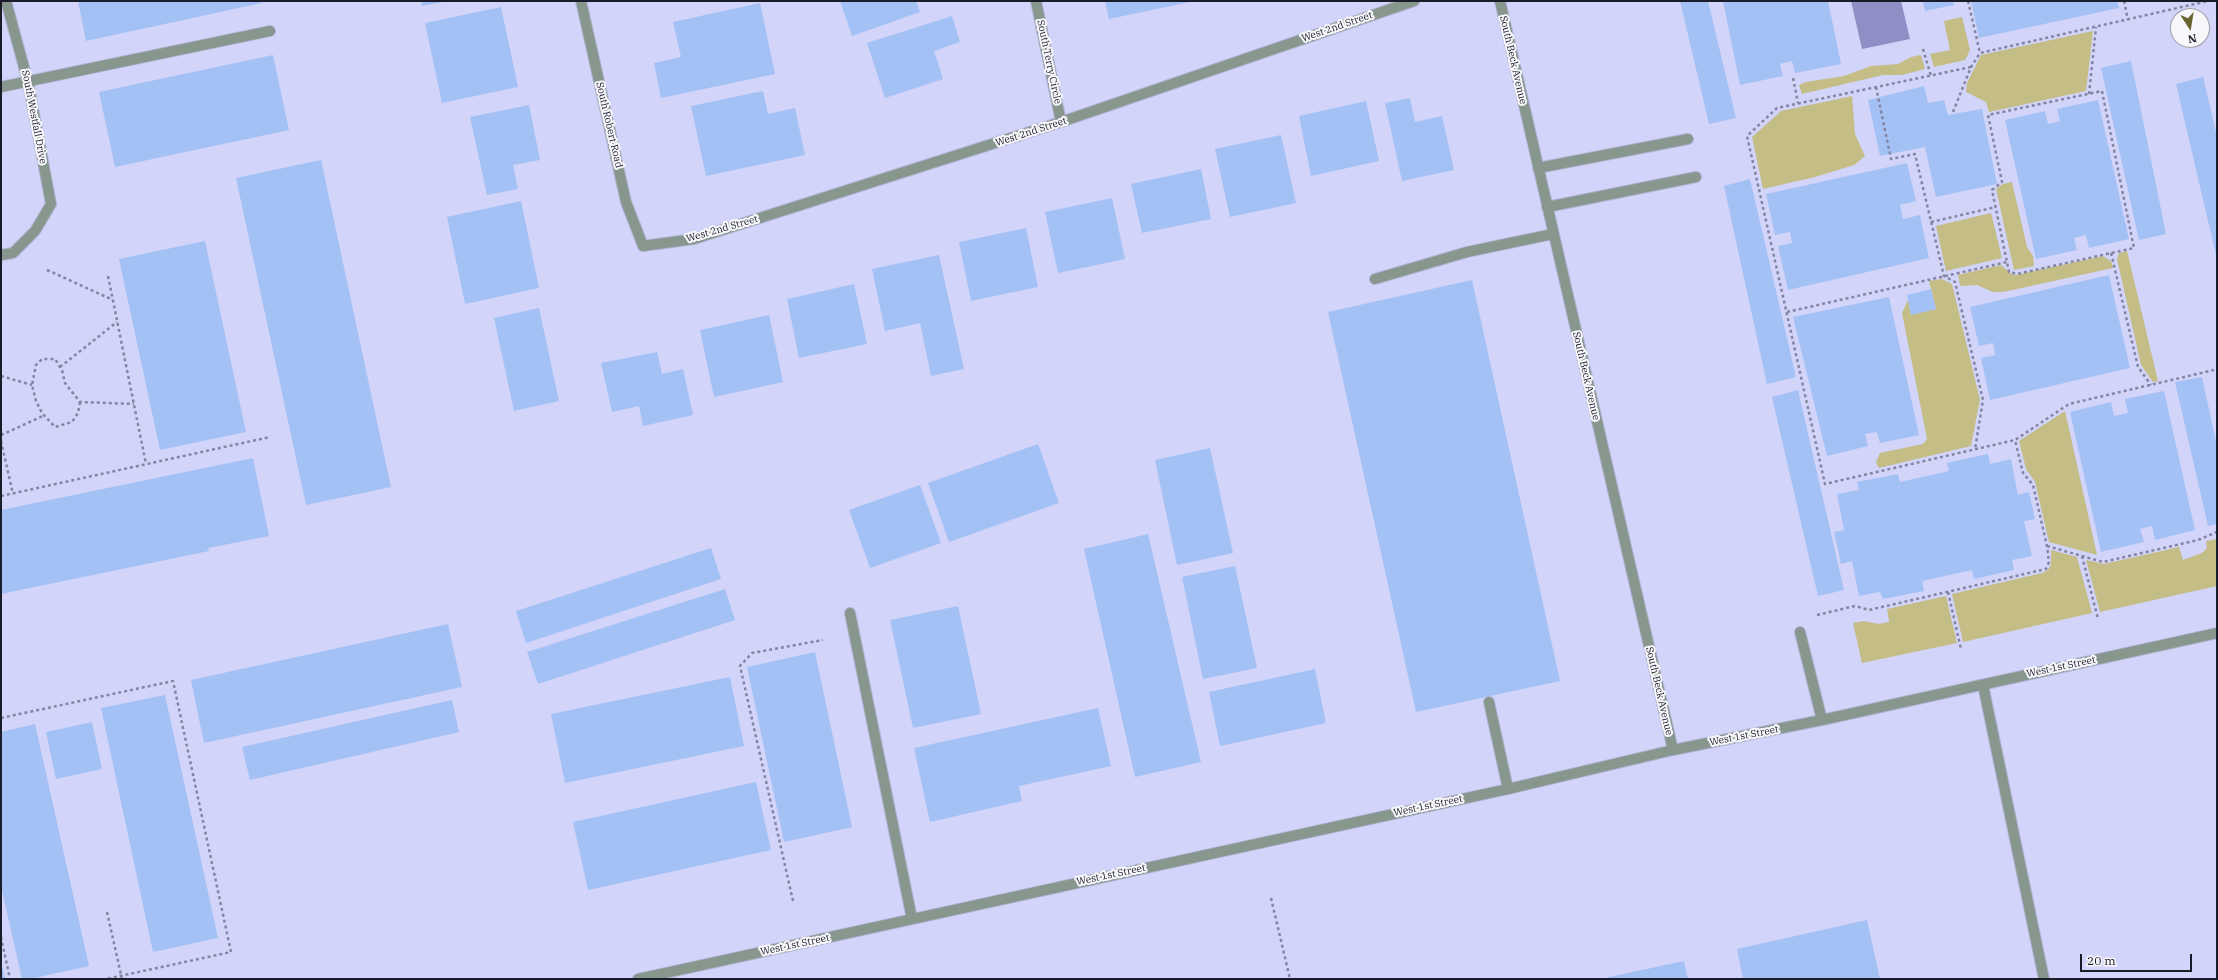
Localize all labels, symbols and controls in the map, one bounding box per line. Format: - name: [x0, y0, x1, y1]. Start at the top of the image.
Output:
- north arrow: [2170, 8, 2210, 48]
- street label: West 2nd Street: [1300, 9, 1374, 45]
- street label: South Beck Avenue: [1497, 15, 1529, 105]
- street label: South Terry Circle: [1034, 19, 1064, 105]
- text: N: [2187, 31, 2198, 47]
- street label: South Westfall Drive: [19, 69, 49, 165]
- street label: South Robert Road: [593, 81, 625, 169]
- street label: West 2nd Street: [994, 115, 1068, 149]
- street label: West 2nd Street: [685, 213, 759, 245]
- street label: South Beck Avenue: [1570, 331, 1602, 421]
- street label: South Beck Avenue: [1643, 646, 1675, 736]
- street label: West 1st Street: [2026, 654, 2096, 680]
- street label: West 1st Street: [1708, 723, 1780, 749]
- street label: West 1st Street: [1393, 793, 1463, 819]
- street label: West 1st Street: [1076, 862, 1146, 888]
- street label: West 1st Street: [760, 932, 830, 958]
- scale bar: [2082, 946, 2194, 972]
- text: 20 m: [2087, 953, 2116, 968]

